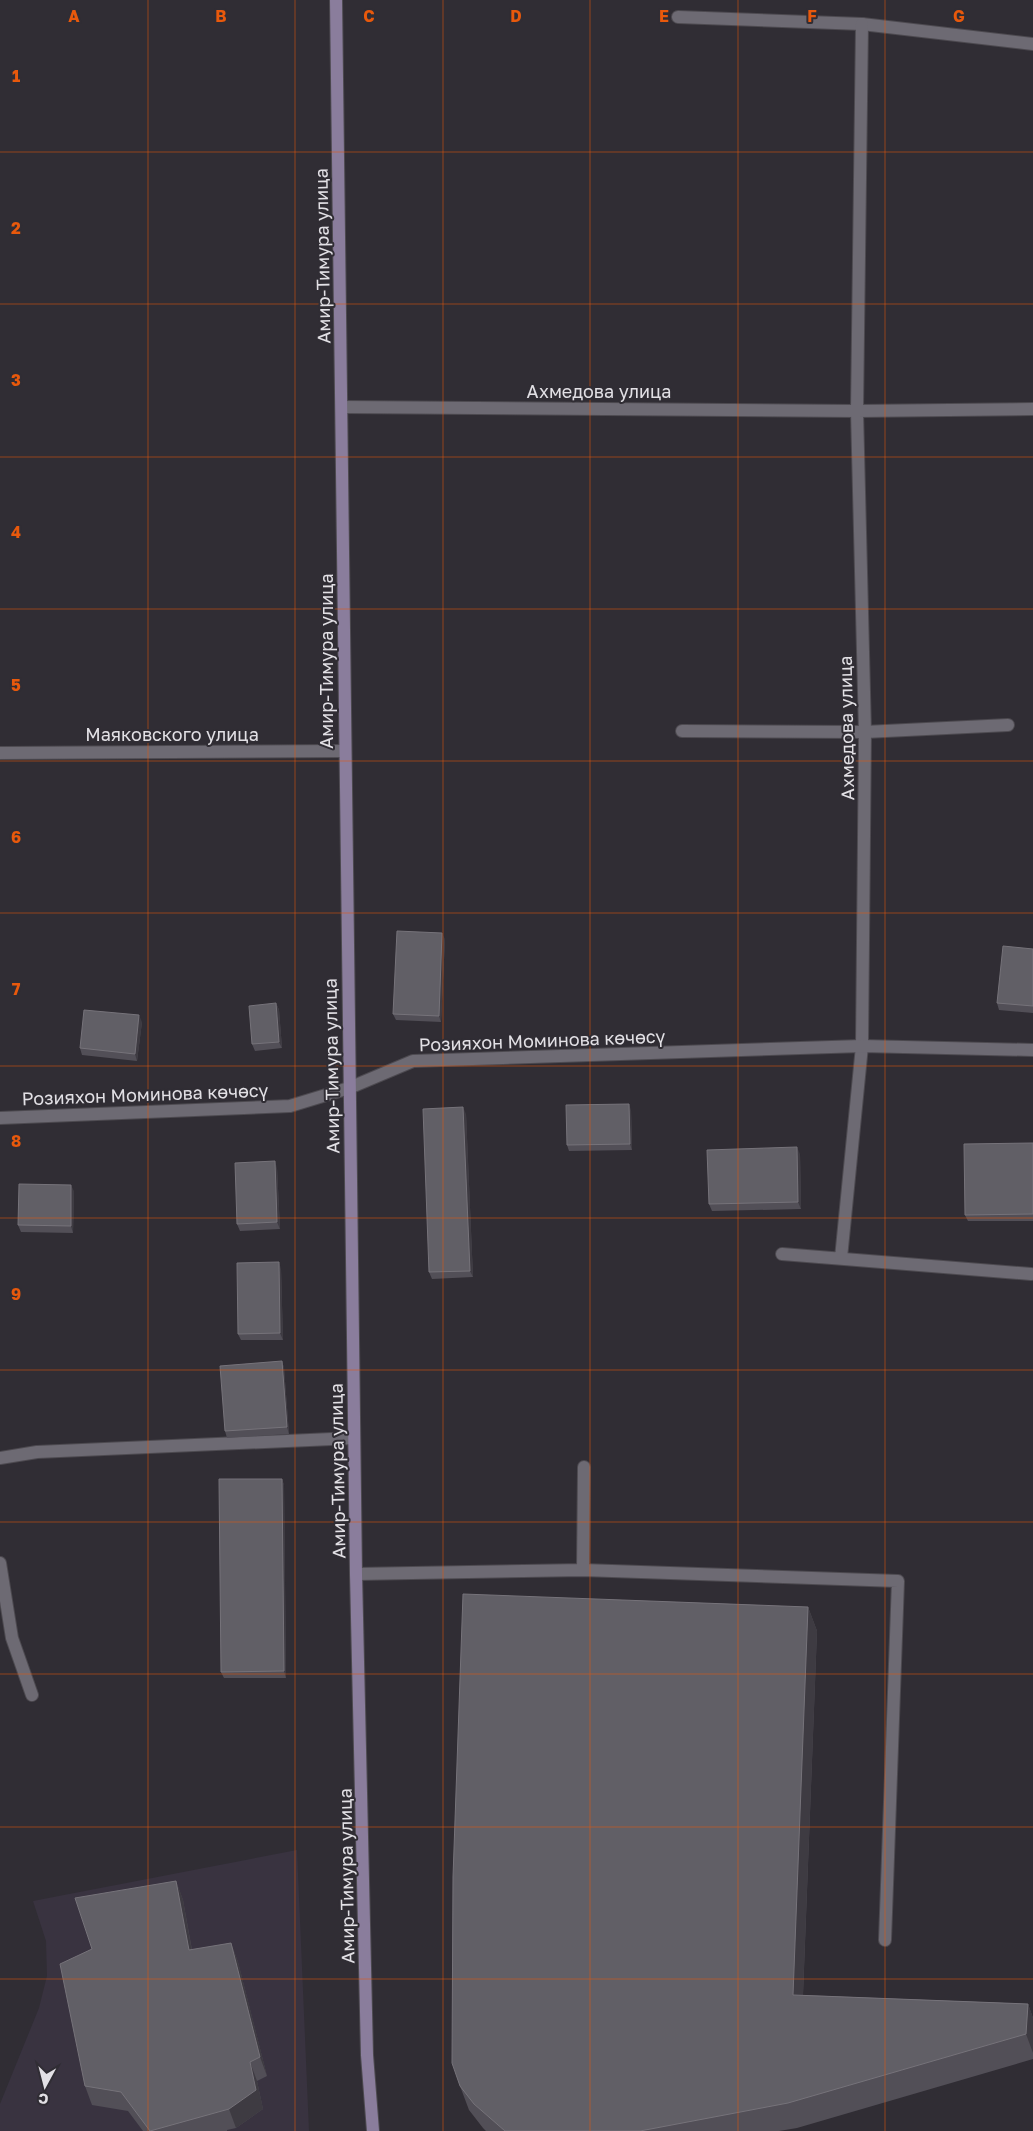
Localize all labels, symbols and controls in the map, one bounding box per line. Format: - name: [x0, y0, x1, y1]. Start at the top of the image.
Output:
- text: A: [68, 6, 80, 26]
- text: B: [215, 6, 227, 26]
- text: C: [363, 6, 375, 26]
- text: D: [510, 6, 522, 26]
- text: E: [659, 6, 669, 26]
- text: F: [807, 6, 817, 26]
- text: G: [953, 6, 965, 26]
- text: 1: [12, 66, 20, 86]
- street label: Амир-Тимура улица: [309, 168, 335, 344]
- text: 2: [11, 218, 21, 238]
- text: 3: [11, 370, 21, 390]
- street label: Ахмедова улица: [527, 380, 671, 402]
- text: 4: [11, 522, 21, 542]
- street label: Амир-Тимура улица: [315, 573, 337, 749]
- street label: Ахмедова улица: [834, 655, 858, 801]
- text: 5: [11, 675, 21, 695]
- street label: Маяковского улица: [85, 723, 259, 745]
- text: 6: [11, 827, 21, 847]
- street label: Амир-Тимура улица: [318, 978, 344, 1154]
- text: 7: [12, 979, 21, 999]
- street label: Розияхон Моминова көчөсү: [418, 1025, 666, 1055]
- street label: Розияхон Моминова көчөсү: [21, 1079, 269, 1109]
- text: 8: [11, 1131, 21, 1151]
- text: 9: [11, 1284, 21, 1304]
- street label: Амир-Тимура улица: [324, 1383, 350, 1559]
- street label: Амир-Тимура улица: [333, 1788, 359, 1964]
- north arrow: [20, 2061, 70, 2111]
- text: С: [37, 2090, 49, 2108]

